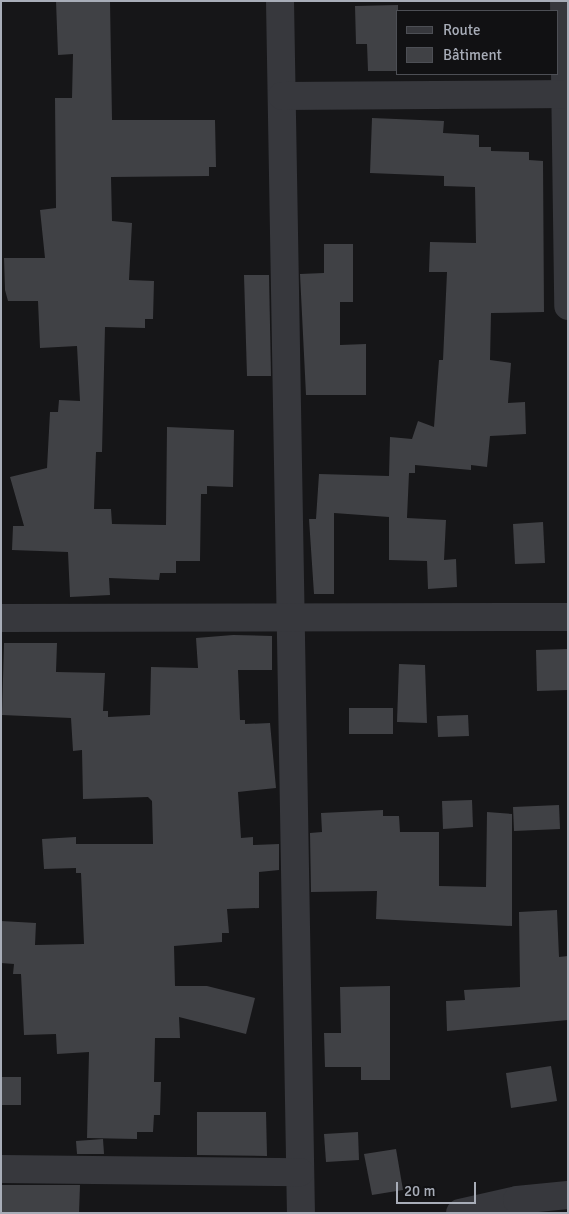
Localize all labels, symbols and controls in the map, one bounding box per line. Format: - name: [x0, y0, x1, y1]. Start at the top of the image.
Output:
- legend: [396, 10, 559, 75]
- text: Route: [443, 21, 480, 39]
- text: Bâtiment: [443, 46, 502, 64]
- scale bar: [399, 1172, 479, 1204]
- text: 20 m: [404, 1182, 435, 1200]

